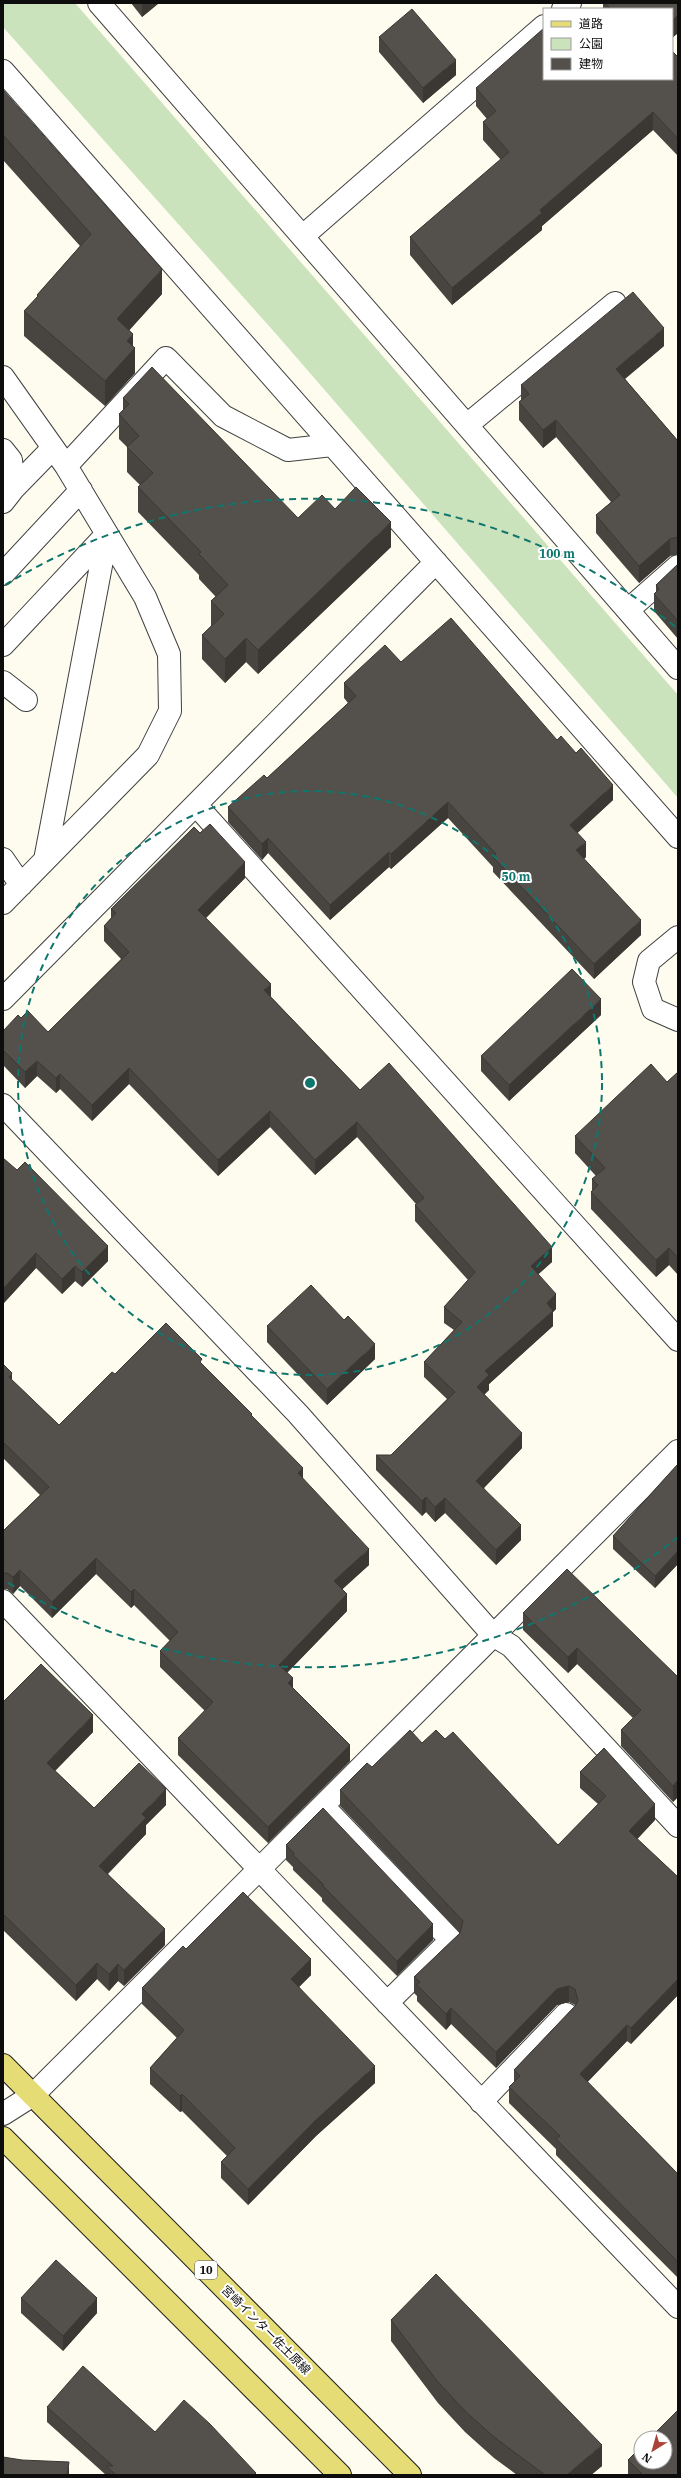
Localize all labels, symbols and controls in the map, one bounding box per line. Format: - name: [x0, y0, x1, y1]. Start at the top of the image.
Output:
- legend: [543, 8, 673, 80]
- text: 道路: [579, 16, 603, 31]
- text: 公園: [579, 36, 603, 51]
- text: 建物: [579, 56, 603, 71]
- text: 100 m: [539, 546, 575, 561]
- text: 50 m: [502, 869, 531, 884]
- centre of rings: [303, 1076, 317, 1090]
- road number: 10: [195, 2261, 217, 2279]
- street label: 宮崎インター佐土原線: [219, 2282, 314, 2377]
- north arrow: [633, 2430, 673, 2470]
- text: N: [639, 2450, 655, 2466]

